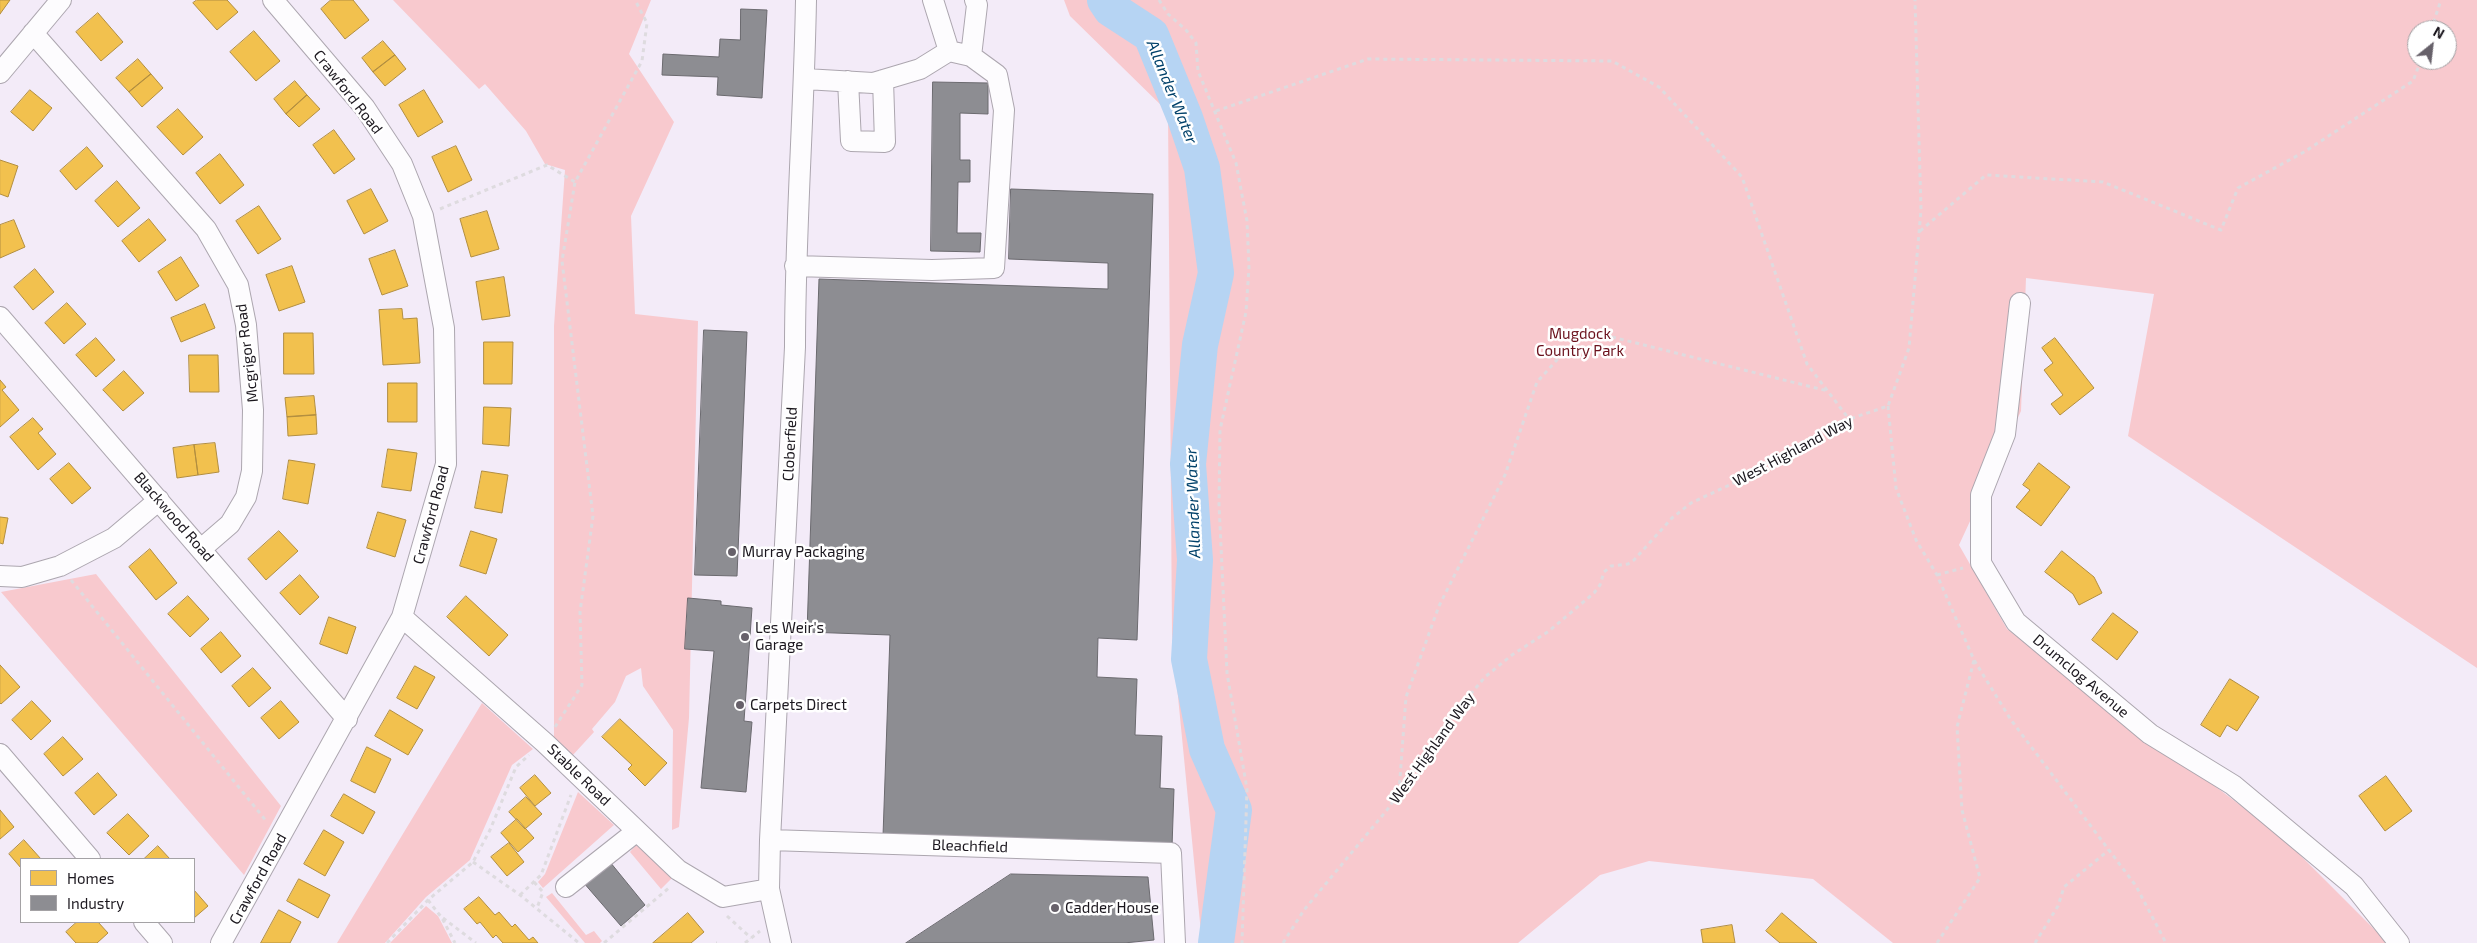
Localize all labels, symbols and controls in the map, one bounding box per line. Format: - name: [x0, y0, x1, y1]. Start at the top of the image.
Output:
- north arrow: [2407, 20, 2457, 70]
- text: N: [2430, 22, 2448, 42]
- water label: Allander Water: [1142, 37, 1202, 147]
- street label: Crawford Road: [310, 46, 386, 138]
- street label: Mcgrigor Road: [232, 303, 262, 403]
- park label: Mugdock Country Park: [1536, 325, 1624, 360]
- street label: Cloberfield: [779, 406, 801, 482]
- street label: West Highland Way: [1730, 412, 1856, 490]
- water label: Allander Water: [1181, 448, 1205, 558]
- street label: Crawford Road: [409, 464, 453, 566]
- street label: Blackwood Road: [130, 469, 218, 565]
- place label: Murray Packaging: [742, 543, 865, 561]
- marker: Murray Packaging: [726, 546, 738, 558]
- place label: Les Weir's Garage: [755, 619, 824, 654]
- marker: Les Weir's Garage: [739, 631, 751, 643]
- street label: Drumclog Avenue: [2029, 631, 2133, 721]
- street label: West Highland Way: [1386, 689, 1478, 807]
- place label: Carpets Direct: [750, 696, 847, 714]
- marker: Carpets Direct: [734, 699, 746, 711]
- street label: Stable Road: [544, 740, 614, 810]
- street label: Crawford Road: [225, 830, 291, 928]
- street label: Bleachfield: [932, 836, 1008, 856]
- legend: [20, 858, 195, 923]
- text: Homes: [67, 869, 114, 887]
- text: Industry: [67, 894, 124, 912]
- place label: Cadder House: [1065, 899, 1159, 917]
- marker: Cadder House: [1049, 902, 1061, 914]

